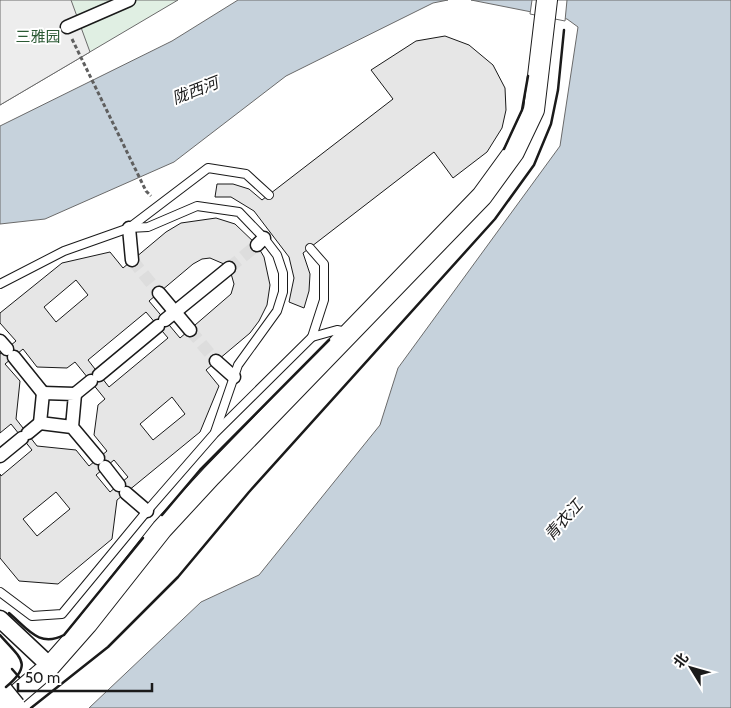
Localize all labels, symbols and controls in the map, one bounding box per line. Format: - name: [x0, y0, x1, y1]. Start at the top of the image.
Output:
- park label: 三雅园: [15, 28, 61, 46]
- water label: 陇西河: [169, 72, 224, 108]
- water label: 青衣江: [540, 495, 588, 545]
- north arrow: [666, 643, 716, 693]
- text: 北: [669, 649, 692, 671]
- scale bar: [18, 660, 151, 692]
- text: 50 m: [25, 669, 60, 687]

